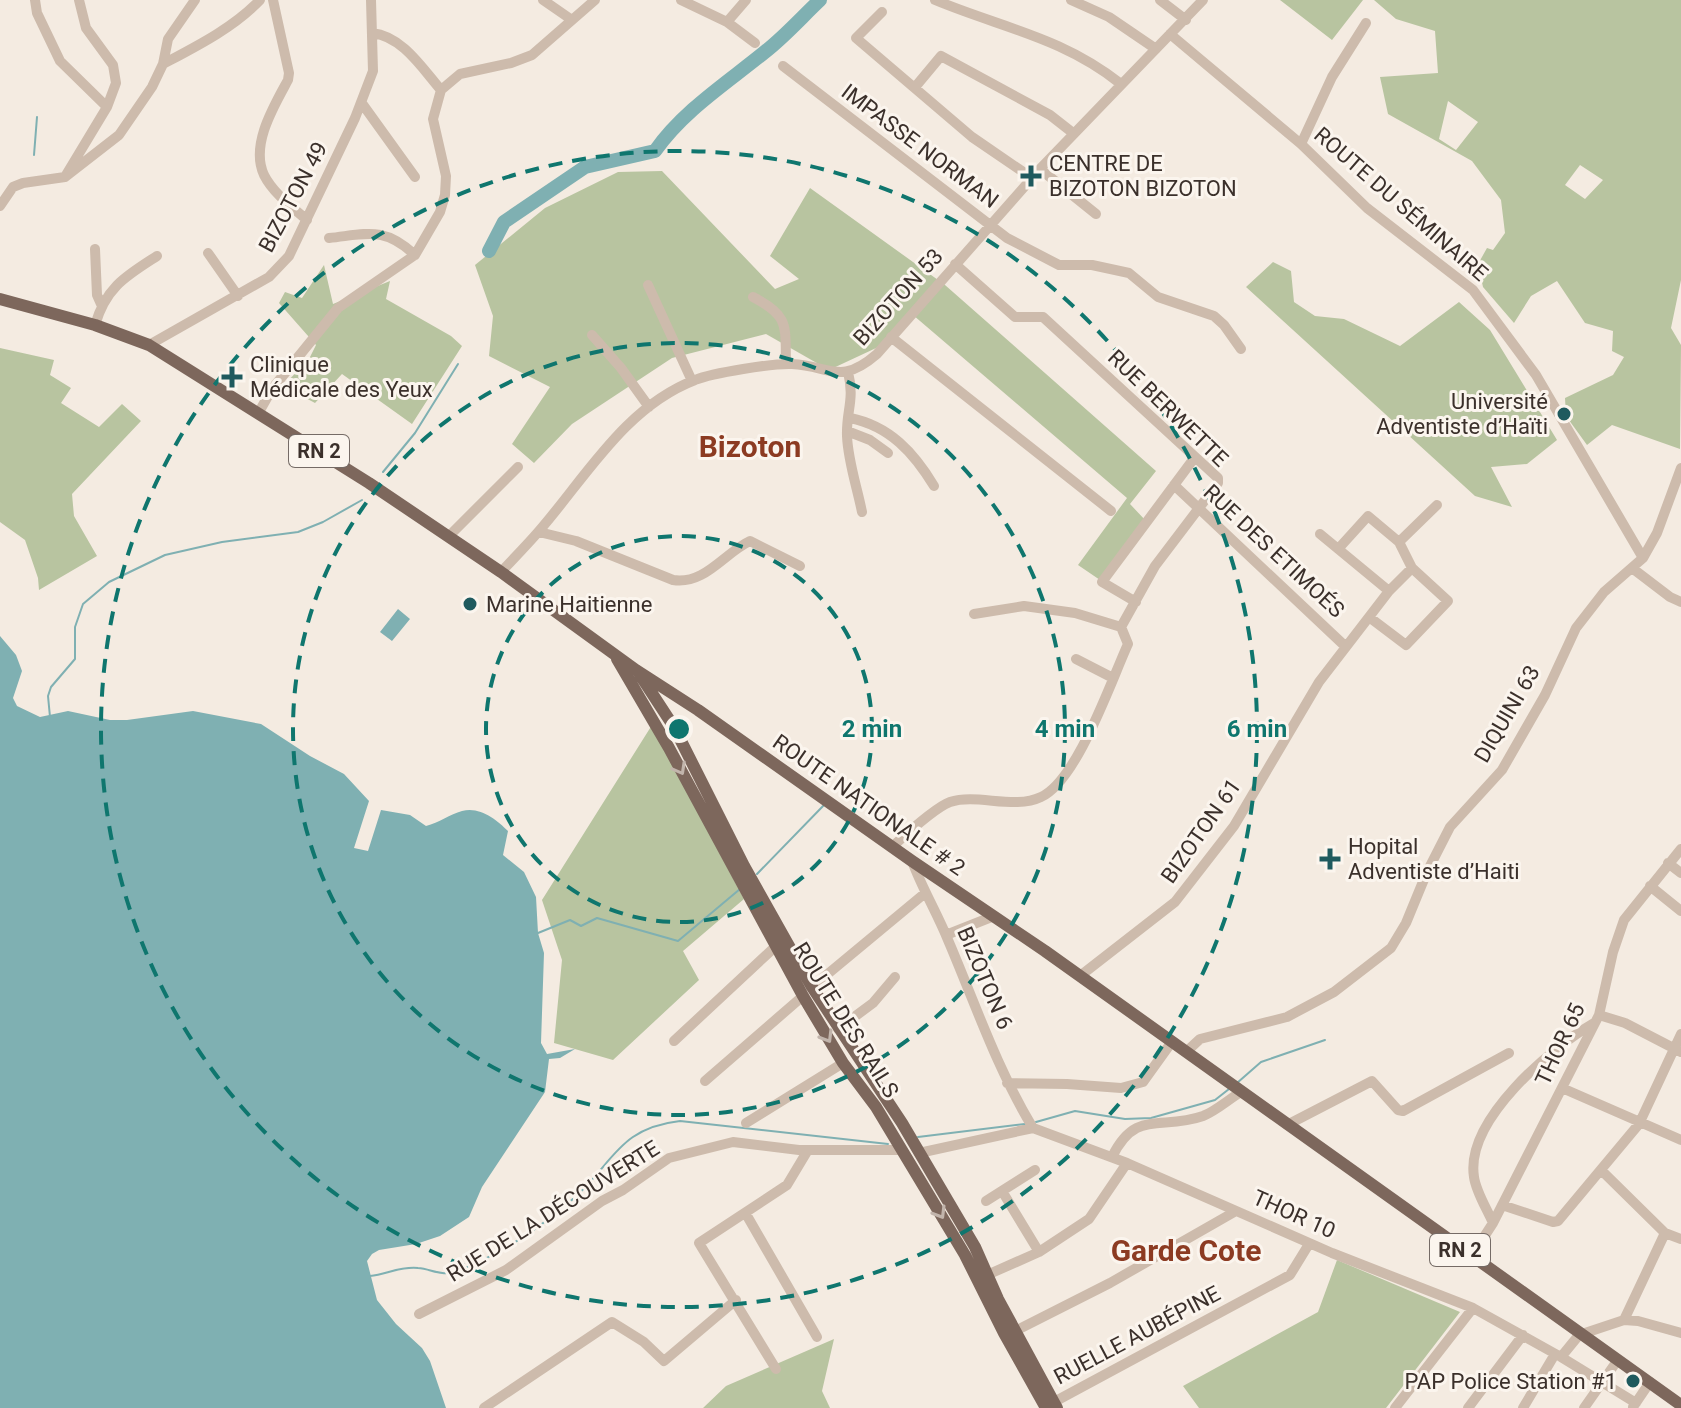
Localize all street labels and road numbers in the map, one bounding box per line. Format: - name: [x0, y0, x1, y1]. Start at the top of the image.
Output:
- street label: IMPASSE NORMAN: [837, 79, 1003, 213]
- street label: ROUTE DU SÉMINAIRE: [1309, 122, 1493, 286]
- street label: BIZOTON 49: [253, 138, 333, 256]
- street label: BIZOTON 53: [848, 244, 948, 350]
- street label: RUE BERWETTE: [1103, 345, 1233, 471]
- road number: RN 2: [289, 435, 349, 467]
- street label: RUE DES ETIMOÉS: [1199, 479, 1349, 623]
- street label: DIQUINI 63: [1469, 661, 1545, 767]
- street label: ROUTE NATIONALE # 2: [768, 729, 970, 881]
- street label: BIZOTON 61: [1156, 774, 1246, 888]
- street label: BIZOTON 6: [952, 923, 1018, 1033]
- street label: ROUTE DES RAILS: [788, 938, 904, 1102]
- street label: THOR 65: [1530, 999, 1590, 1089]
- street label: RUE DE LA DÉCOUVERTE: [442, 1135, 664, 1287]
- street label: THOR 10: [1249, 1185, 1339, 1243]
- road number: RN 2: [1430, 1234, 1490, 1266]
- street label: RUELLE AUBÉPINE: [1050, 1281, 1224, 1389]

